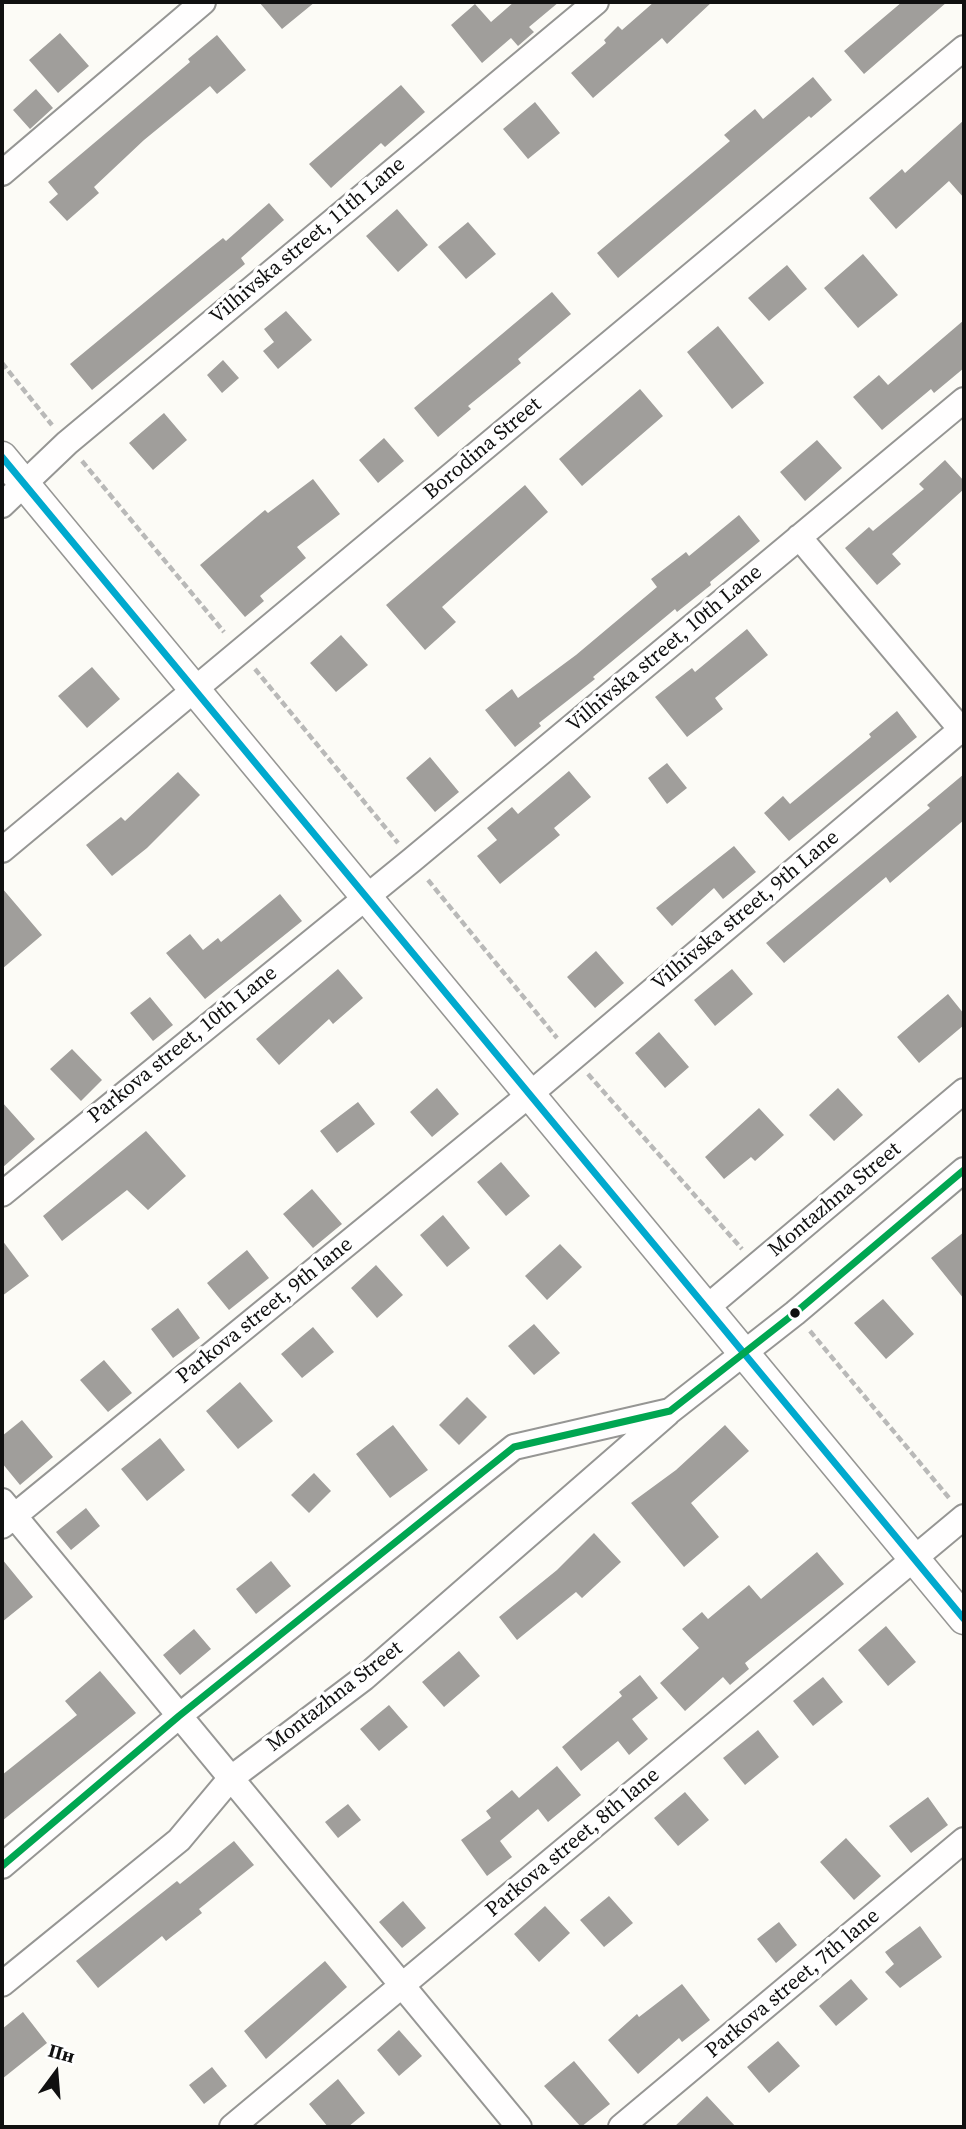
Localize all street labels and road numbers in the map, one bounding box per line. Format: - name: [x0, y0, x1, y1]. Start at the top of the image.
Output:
- street label: Vilhivska street, 11th Lane: [205, 152, 411, 330]
- street label: Borodina Street: [419, 393, 547, 505]
- street label: Vilhivska street, 10th Lane: [562, 560, 768, 738]
- street label: Vilhivska street, 9th Lane: [647, 825, 845, 997]
- street label: Parkova street, 10th Lane: [83, 961, 283, 1129]
- street label: Montazhna Street: [764, 1137, 906, 1263]
- street label: Parkova street, 9th lane: [172, 1232, 358, 1390]
- street label: Montazhna Street: [262, 1636, 408, 1758]
- street label: Parkova street, 8th lane: [481, 1763, 665, 1923]
- street label: Parkova street, 7th lane: [701, 1904, 885, 2064]

